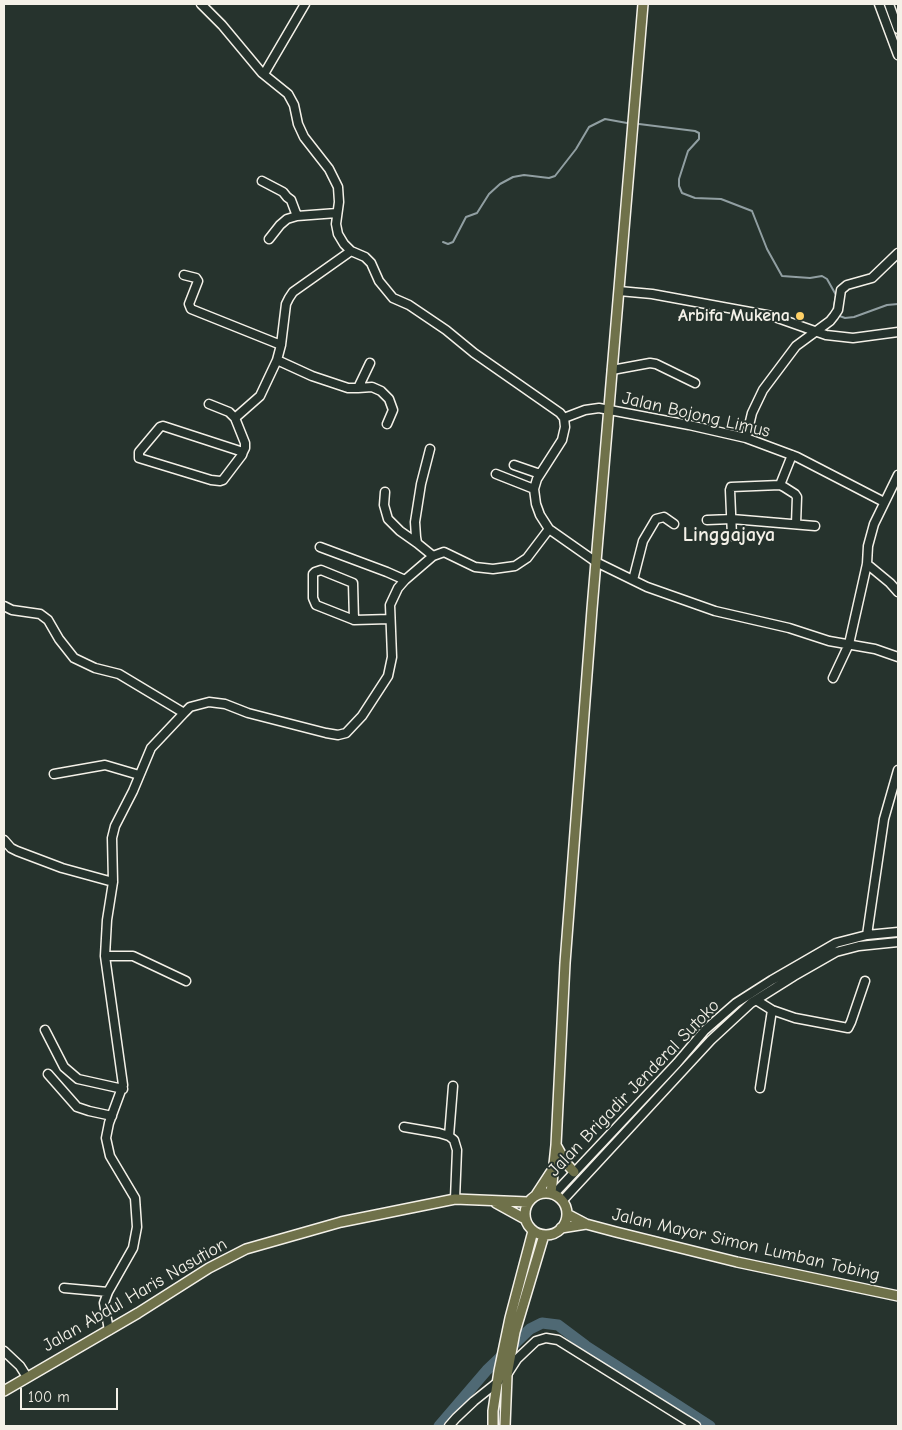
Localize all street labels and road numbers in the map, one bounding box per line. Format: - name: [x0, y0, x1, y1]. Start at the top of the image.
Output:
- street label: Jalan Bojong Limus: [620, 387, 772, 443]
- street label: Jalan Brigadir Jenderal Sutoko: [544, 995, 724, 1181]
- street label: Jalan Mayor Simon Lumban Tobing: [610, 1204, 882, 1286]
- street label: Jalan Abdul Haris Nasution: [39, 1233, 231, 1357]

